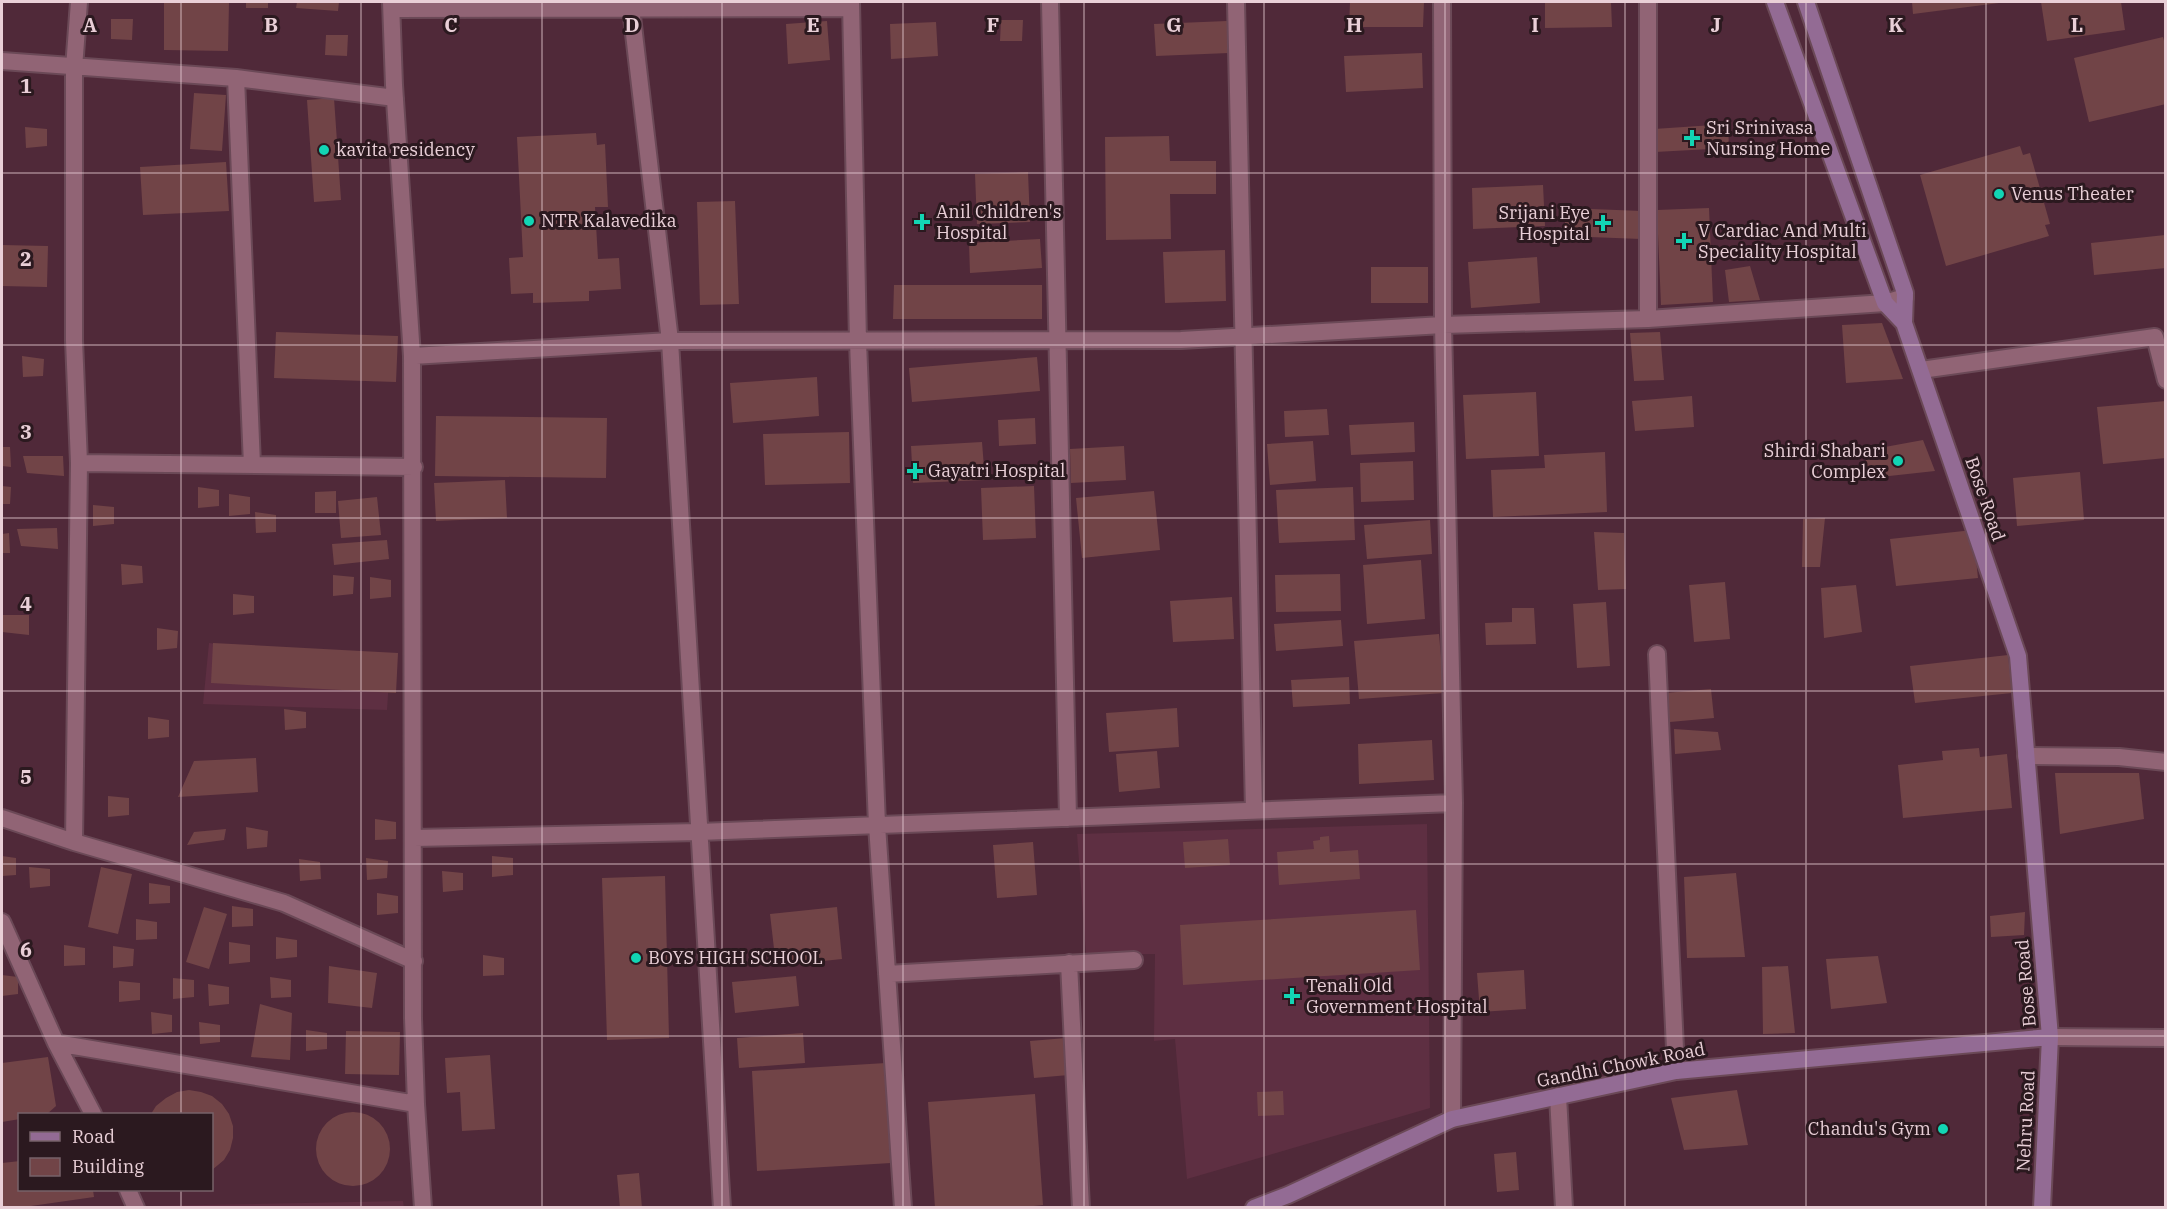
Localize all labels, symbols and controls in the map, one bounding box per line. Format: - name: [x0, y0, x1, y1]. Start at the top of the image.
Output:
- text: A: [83, 11, 97, 38]
- text: B: [264, 11, 278, 38]
- text: C: [444, 11, 458, 38]
- text: D: [624, 11, 640, 38]
- text: E: [806, 11, 820, 38]
- text: F: [987, 11, 999, 38]
- text: G: [1166, 11, 1182, 38]
- text: H: [1346, 11, 1362, 38]
- text: I: [1531, 11, 1539, 38]
- text: J: [1711, 11, 1721, 38]
- text: K: [1888, 11, 1904, 38]
- text: L: [2071, 11, 2083, 38]
- text: 1: [20, 72, 32, 99]
- place label: Sri Srinivasa Nursing Home: [1706, 116, 1830, 160]
- marker: Sri Srinivasa Nursing Home: [1683, 129, 1701, 147]
- place label: kavita residency: [336, 138, 475, 161]
- marker: kavita residency: [317, 143, 331, 157]
- place label: Venus Theater: [2011, 182, 2134, 205]
- marker: Venus Theater: [1992, 187, 2006, 201]
- place label: Anil Children's Hospital: [936, 200, 1062, 244]
- place label: Srijani Eye Hospital: [1499, 201, 1590, 245]
- place label: NTR Kalavedika: [541, 209, 677, 232]
- marker: Anil Children's Hospital: [913, 213, 931, 231]
- marker: NTR Kalavedika: [522, 214, 536, 228]
- marker: Srijani Eye Hospital: [1594, 214, 1612, 232]
- place label: V Cardiac And Multi Speciality Hospital: [1698, 219, 1867, 263]
- marker: V Cardiac And Multi Speciality Hospital: [1675, 232, 1693, 250]
- text: 2: [20, 245, 32, 272]
- text: 3: [20, 418, 32, 445]
- place label: Shirdi Shabari Complex: [1764, 439, 1886, 483]
- marker: Shirdi Shabari Complex: [1891, 454, 1905, 468]
- street label: Bose Road: [1960, 454, 2011, 544]
- place label: Gayatri Hospital: [928, 459, 1065, 482]
- marker: Gayatri Hospital: [906, 462, 924, 480]
- text: 4: [20, 590, 32, 617]
- text: 5: [20, 763, 32, 790]
- text: 6: [20, 936, 32, 963]
- street label: Bose Road: [2010, 938, 2041, 1028]
- place label: BOYS HIGH SCHOOL: [648, 946, 823, 969]
- marker: BOYS HIGH SCHOOL: [629, 951, 643, 965]
- place label: Tenali Old Government Hospital: [1306, 974, 1488, 1018]
- marker: Tenali Old Government Hospital: [1283, 987, 1301, 1005]
- street label: Gandhi Chowk Road: [1535, 1037, 1707, 1092]
- street label: Nehru Road: [2011, 1070, 2040, 1172]
- legend: [18, 1113, 213, 1191]
- place label: Chandu's Gym: [1808, 1117, 1931, 1140]
- marker: Chandu's Gym: [1936, 1122, 1950, 1136]
- text: Road: [72, 1125, 115, 1148]
- text: Building: [72, 1155, 144, 1178]

